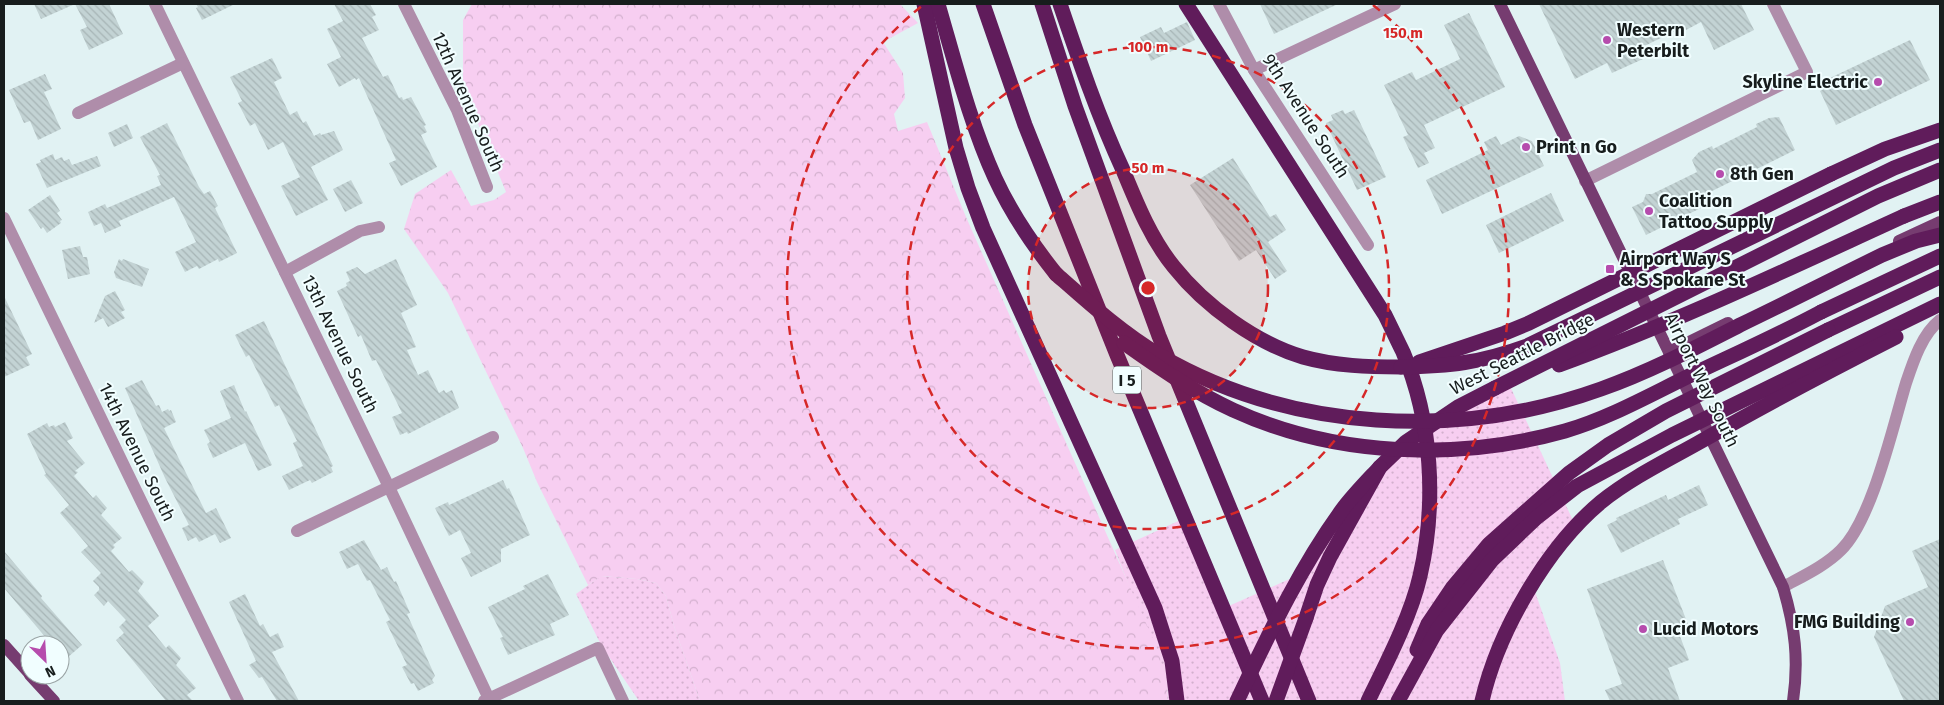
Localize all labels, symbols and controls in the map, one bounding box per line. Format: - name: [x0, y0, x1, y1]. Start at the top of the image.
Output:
- place label: Western Peterbilt: [1617, 19, 1690, 62]
- text: 150 m: [1383, 24, 1423, 42]
- street label: 12th Avenue South: [427, 29, 509, 175]
- marker: Western Peterbilt: [1601, 34, 1613, 46]
- text: 100 m: [1128, 38, 1168, 56]
- street label: 9th Avenue South: [1258, 50, 1354, 182]
- place label: Skyline Electric: [1742, 71, 1868, 93]
- marker: Skyline Electric: [1872, 76, 1884, 88]
- place label: Print n Go: [1536, 136, 1617, 158]
- marker: Print n Go: [1520, 141, 1532, 153]
- text: 50 m: [1131, 159, 1165, 177]
- place label: 8th Gen: [1730, 163, 1794, 185]
- marker: 8th Gen: [1714, 168, 1726, 180]
- place label: Coalition Tattoo Supply: [1659, 190, 1774, 233]
- marker: Coalition Tattoo Supply: [1643, 205, 1655, 217]
- place label: Airport Way S & S Spokane St: [1619, 248, 1746, 291]
- marker: Airport Way S & S Spokane St: [1604, 263, 1616, 275]
- street label: 13th Avenue South: [297, 271, 383, 417]
- centre of rings: [1139, 279, 1157, 297]
- street label: West Seattle Bridge: [1446, 308, 1598, 400]
- street label: Airport Way South: [1660, 309, 1744, 451]
- road number: I 5: [1113, 366, 1141, 394]
- street label: 14th Avenue South: [94, 379, 180, 525]
- place label: FMG Building: [1794, 611, 1900, 633]
- marker: FMG Building: [1904, 616, 1916, 628]
- place label: Lucid Motors: [1653, 618, 1759, 640]
- marker: Lucid Motors: [1637, 623, 1649, 635]
- north arrow: [20, 635, 70, 685]
- text: N: [42, 662, 58, 681]

